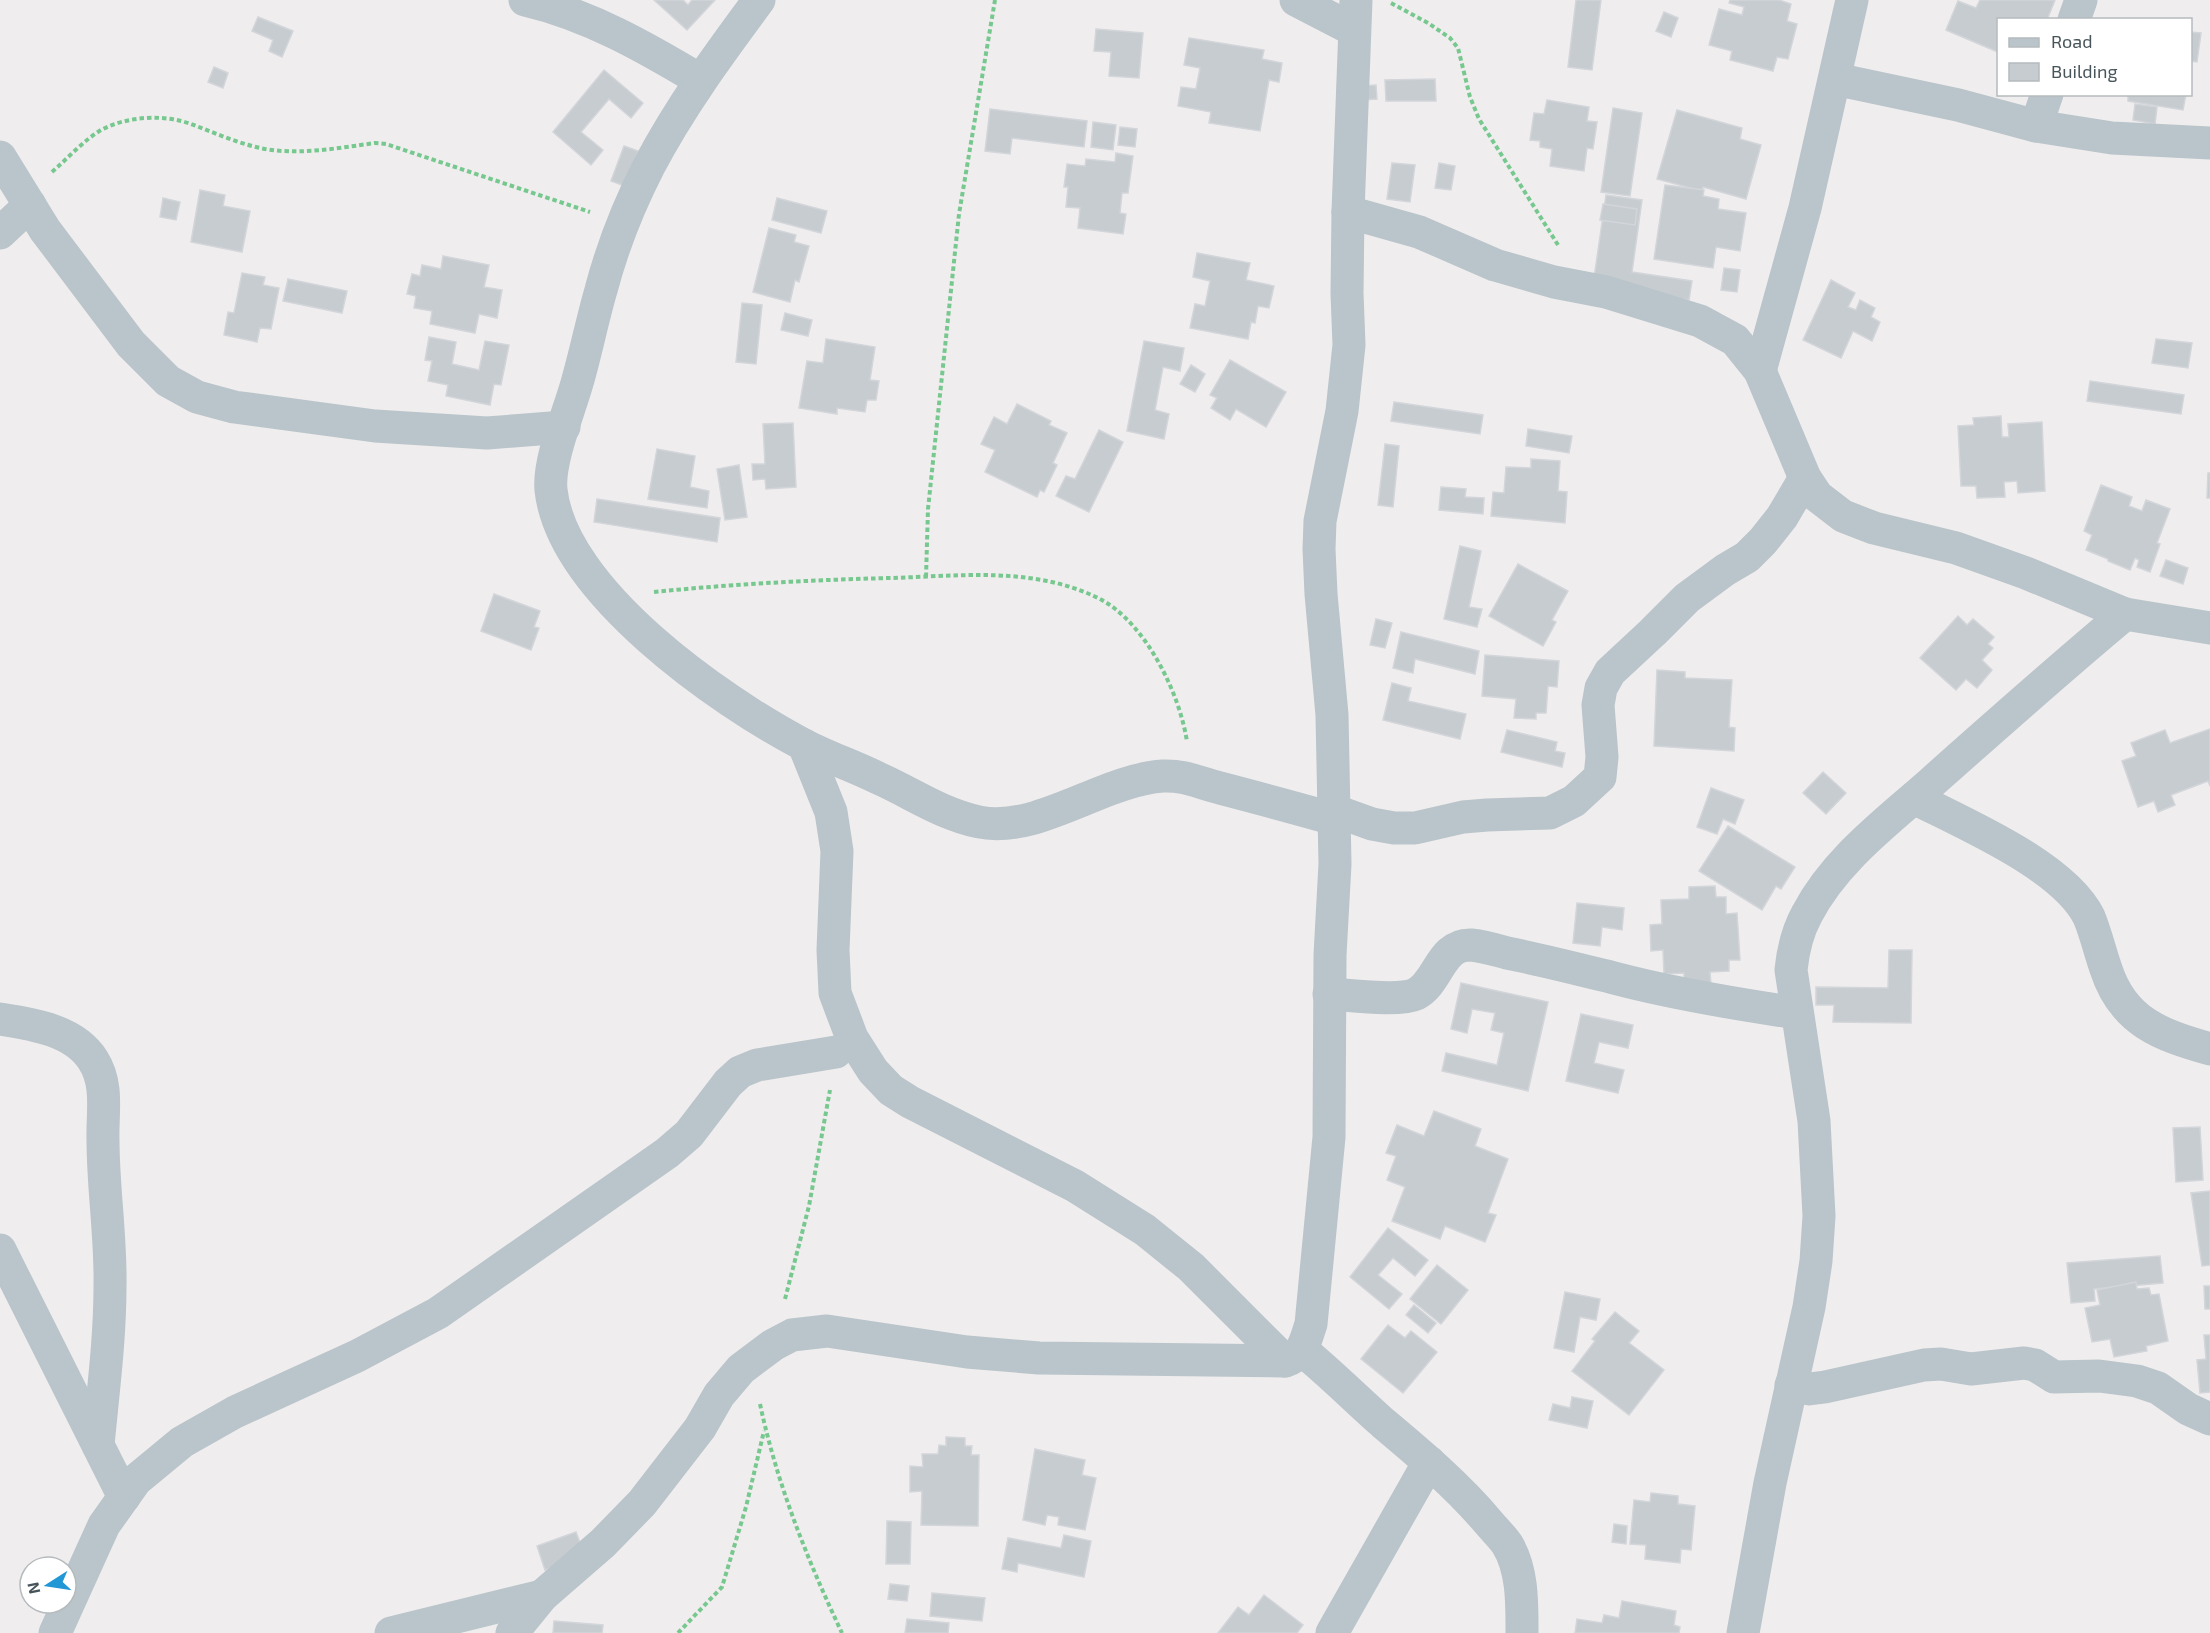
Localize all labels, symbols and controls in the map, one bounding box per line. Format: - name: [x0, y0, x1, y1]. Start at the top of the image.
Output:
- legend: [1997, 18, 2192, 96]
- text: Road: [2051, 30, 2092, 52]
- text: Building: [2051, 60, 2118, 82]
- north arrow: [18, 1555, 78, 1615]
- text: N: [22, 1581, 43, 1596]

